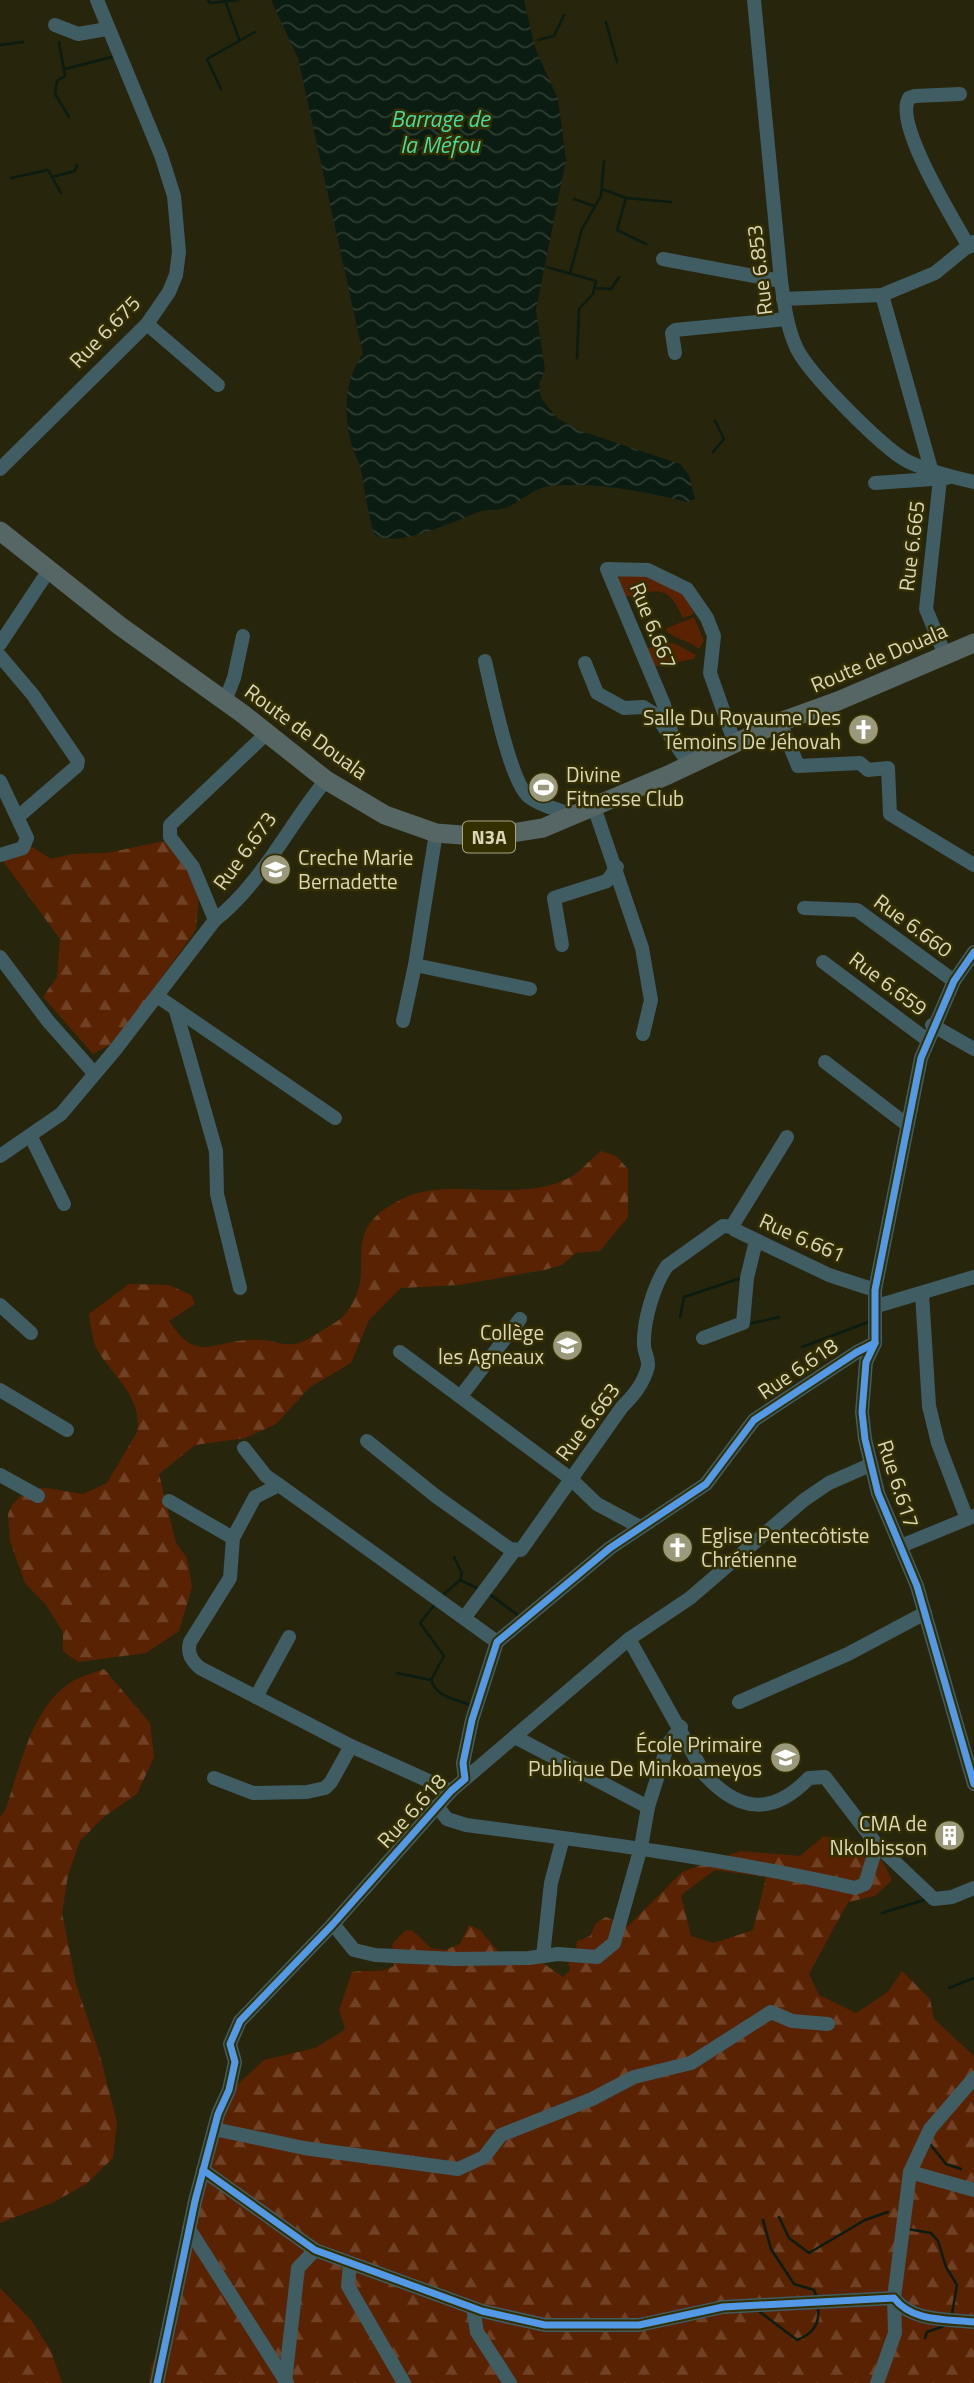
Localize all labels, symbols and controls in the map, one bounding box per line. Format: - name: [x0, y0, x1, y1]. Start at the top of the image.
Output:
- water label: Barrage de la Méfou: [390, 101, 491, 162]
- street label: Rue 6.853: [738, 223, 780, 317]
- street label: Rue 6.675: [61, 288, 147, 375]
- street label: Rue 6.665: [890, 499, 932, 593]
- street label: Rue 6.667: [622, 578, 686, 674]
- street label: Route de Douala: [805, 614, 952, 700]
- street label: Route de Douala: [238, 675, 375, 787]
- place label: Salle Du Royaume Des Témoins De Jéhovah: [643, 701, 841, 757]
- church icon: Salle Du Royaume Des Témoins De Jéhovah: [847, 713, 881, 747]
- place label: Divine Fitnesse Club: [566, 758, 684, 814]
- sports icon: Divine Fitnesse Club: [526, 770, 560, 804]
- street label: Rue 6.673: [205, 804, 284, 897]
- road number: N3A: [463, 822, 515, 852]
- place label: Creche Marie Bernadette: [298, 841, 413, 897]
- school or university icon: Creche Marie Bernadette: [258, 853, 292, 887]
- street label: Rue 6.660: [867, 886, 960, 965]
- street label: Rue 6.659: [843, 943, 935, 1023]
- street label: Rue 6.661: [754, 1204, 850, 1270]
- place label: Collège les Agneaux: [438, 1316, 544, 1372]
- school or university icon: Collège les Agneaux: [550, 1328, 584, 1362]
- street label: Rue 6.618: [751, 1329, 844, 1407]
- street label: Rue 6.663: [547, 1375, 627, 1467]
- street label: Rue 6.617: [870, 1436, 928, 1532]
- place label: Eglise Pentecôtiste Chrétienne: [701, 1519, 869, 1575]
- church icon: Eglise Pentecôtiste Chrétienne: [661, 1531, 695, 1565]
- place label: École Primaire Publique De Minkoameyos: [528, 1728, 762, 1784]
- school or university icon: École Primaire Publique De Minkoameyos: [768, 1740, 802, 1774]
- street label: Rue 6.618: [369, 1766, 454, 1855]
- place label: CMA de Nkolbisson: [830, 1807, 927, 1863]
- building icon: CMA de Nkolbisson: [933, 1819, 967, 1853]

